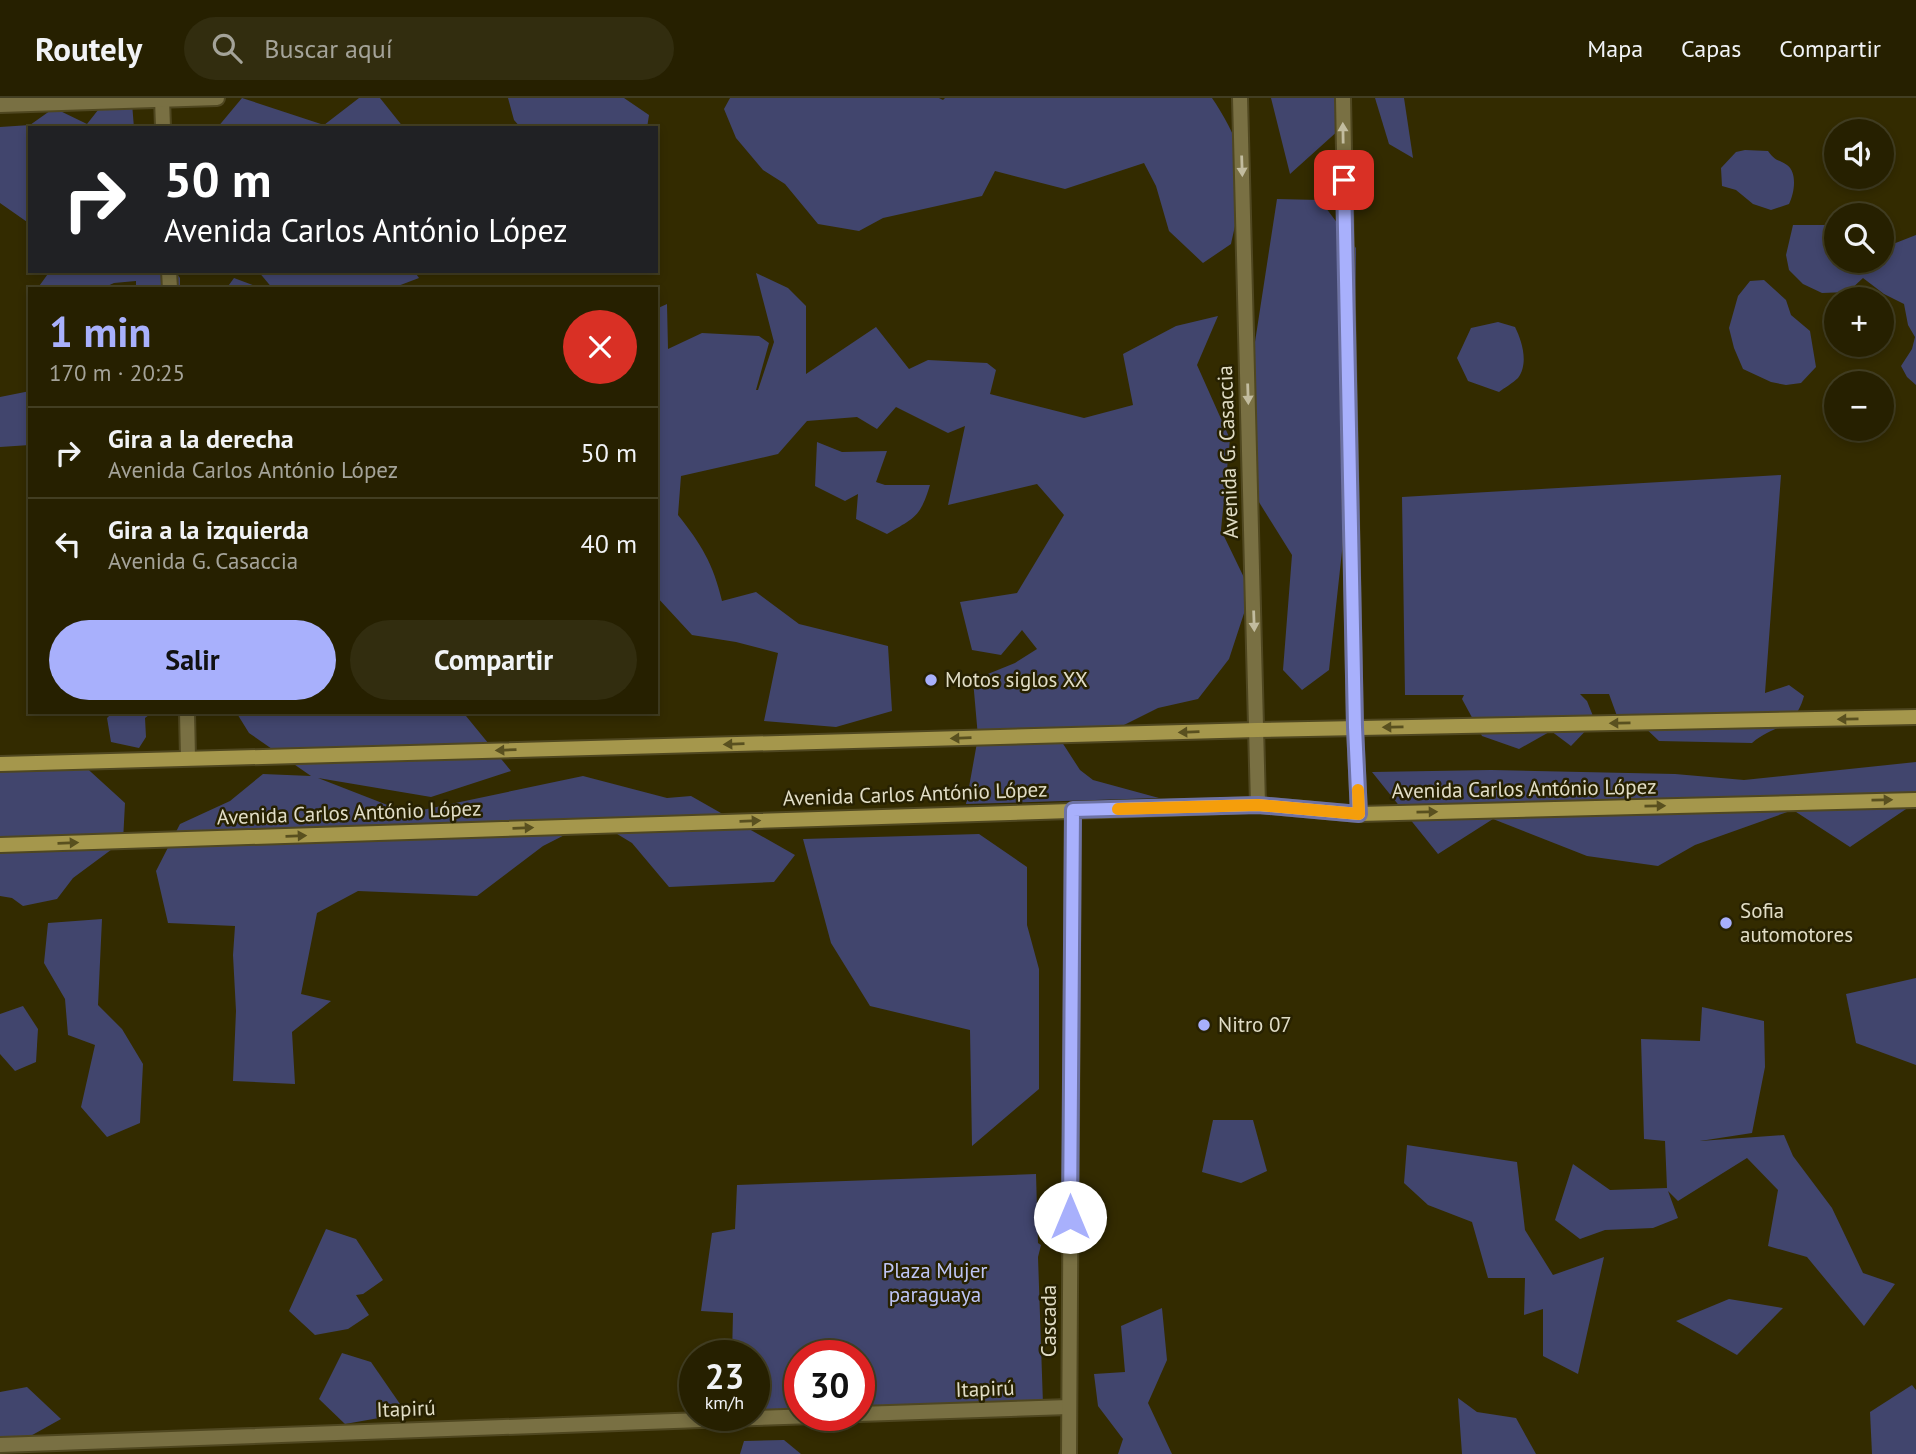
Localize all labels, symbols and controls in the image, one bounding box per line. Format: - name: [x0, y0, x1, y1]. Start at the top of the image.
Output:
- search box: [184, 17, 674, 80]
- text: Routely: [35, 27, 142, 70]
- icon: search: [208, 29, 246, 67]
- text: Buscar aquí: [264, 32, 393, 65]
- text: Mapa: [1587, 33, 1643, 64]
- text: Capas: [1681, 33, 1741, 64]
- text: Compartir: [1779, 33, 1881, 64]
- map controls: [1824, 119, 1894, 441]
- button: sound: [1824, 119, 1894, 189]
- one-way arrow: [1338, 122, 1349, 144]
- text: 50 m: [164, 147, 271, 211]
- pin: [1314, 150, 1374, 210]
- icon: right: [49, 154, 140, 245]
- one-way arrow: [1236, 155, 1247, 177]
- icon: arrive: [1325, 161, 1363, 199]
- button: search: [1824, 203, 1894, 273]
- text: Avenida Carlos António López: [164, 209, 568, 251]
- button: +: [1824, 287, 1894, 357]
- text: 1 min: [49, 304, 151, 359]
- button: close: [563, 310, 637, 384]
- text: 170 m · 20:25: [49, 358, 185, 387]
- street label: Avenida G. Casaccia: [1211, 365, 1244, 539]
- button: −: [1824, 371, 1894, 441]
- one-way arrow: [1242, 383, 1253, 405]
- text: Gira a la derecha: [108, 422, 294, 455]
- icon: right: [49, 434, 87, 472]
- text: 50 m: [581, 436, 637, 469]
- text: Avenida Carlos António López: [108, 455, 398, 484]
- text: Gira a la izquierda: [108, 513, 309, 546]
- icon: left: [49, 525, 87, 563]
- text: 40 m: [581, 527, 637, 560]
- text: Avenida G. Casaccia: [108, 546, 298, 575]
- one-way arrow: [1248, 610, 1260, 632]
- button: Salir: [49, 620, 336, 700]
- button: Compartir: [350, 620, 637, 700]
- place label: Motos siglos XX: [945, 666, 1088, 693]
- marker: Motos siglos XX: [923, 672, 939, 688]
- one-way arrow: [1837, 713, 1859, 724]
- one-way arrow: [1609, 717, 1631, 728]
- one-way arrow: [1382, 721, 1404, 733]
- one-way arrow: [1177, 726, 1199, 737]
- one-way arrow: [950, 732, 972, 743]
- one-way arrow: [723, 738, 745, 749]
- one-way arrow: [495, 744, 517, 755]
- street label: Avenida Carlos António López: [1391, 773, 1657, 804]
- street label: Avenida Carlos António López: [782, 775, 1048, 812]
- street label: Avenida Carlos António López: [216, 794, 482, 831]
- one-way arrow: [1871, 795, 1893, 806]
- one-way arrow: [1644, 801, 1666, 812]
- one-way arrow: [1417, 806, 1439, 818]
- one-way arrow: [740, 815, 762, 826]
- one-way arrow: [512, 823, 534, 834]
- one-way arrow: [285, 830, 307, 841]
- one-way arrow: [57, 838, 79, 849]
- place label: Sofia automotores: [1740, 897, 1853, 948]
- marker: Sofia automotores: [1718, 915, 1734, 931]
- place label: Nitro 07: [1218, 1011, 1292, 1038]
- marker: Nitro 07: [1196, 1017, 1212, 1033]
- position arrow: [1033, 1180, 1107, 1254]
- park label: Plaza Mujer paraguaya: [882, 1257, 988, 1308]
- street label: Cascada: [1035, 1285, 1062, 1357]
- speed limit sign: 30: [784, 1340, 875, 1431]
- text: 23: [705, 1353, 744, 1399]
- street label: Itapirú: [955, 1374, 1015, 1403]
- text: km/h: [705, 1391, 744, 1414]
- street label: Itapirú: [376, 1394, 436, 1423]

